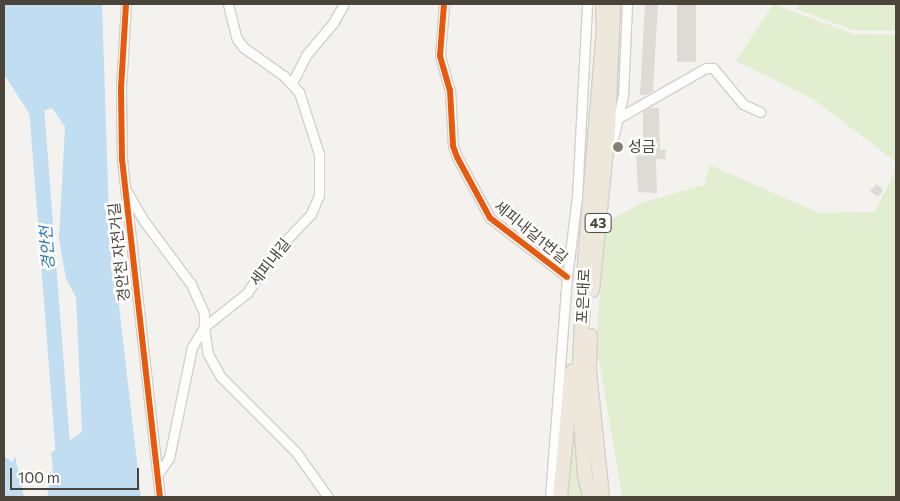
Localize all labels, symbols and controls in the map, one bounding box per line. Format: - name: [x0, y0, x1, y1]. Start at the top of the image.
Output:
- place label: 성금: [628, 138, 656, 156]
- marker: 성금: [612, 141, 624, 153]
- street label: 세피내길1번길: [491, 197, 571, 267]
- street label: 경안천 자전거길: [105, 202, 133, 302]
- road number: 43: [584, 212, 612, 234]
- water label: 경안천: [36, 225, 58, 271]
- street label: 세피내길: [246, 235, 294, 289]
- street label: 포은대로: [573, 268, 593, 324]
- scale bar: [12, 458, 141, 490]
- text: 100 m: [18, 468, 60, 486]

